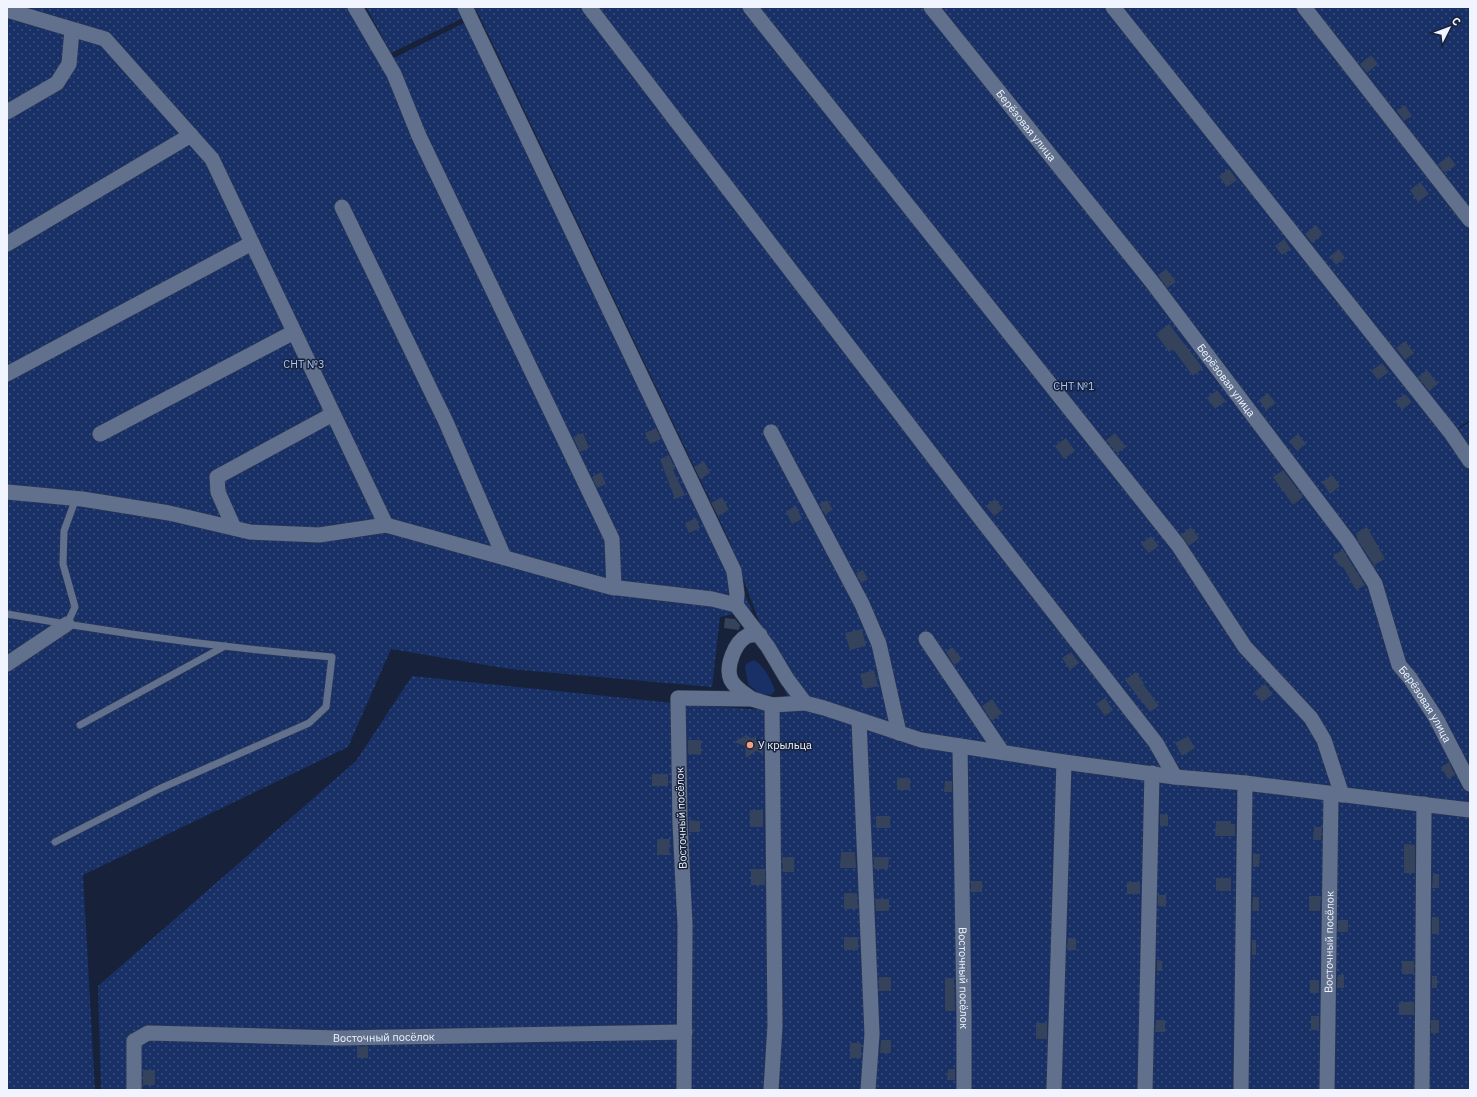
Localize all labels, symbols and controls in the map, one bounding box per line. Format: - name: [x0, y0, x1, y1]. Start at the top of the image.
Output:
- north arrow: [1429, 8, 1469, 48]
- text: С: [1449, 14, 1464, 29]
- street label: Берёзовая улица: [993, 87, 1059, 164]
- street label: Берёзовая улица: [1194, 341, 1259, 420]
- park label: СНТ №3: [283, 357, 325, 371]
- park label: СНТ №1: [1053, 379, 1095, 393]
- street label: Берёзовая улица: [1396, 663, 1454, 745]
- place label: У крыльца: [758, 738, 812, 752]
- marker: У крыльца: [745, 740, 755, 750]
- street label: Восточный посёлок: [672, 767, 690, 869]
- street label: Восточный посёлок: [1321, 891, 1337, 993]
- street label: Восточный посёлок: [956, 927, 971, 1029]
- street label: Восточный посёлок: [333, 1029, 435, 1045]

